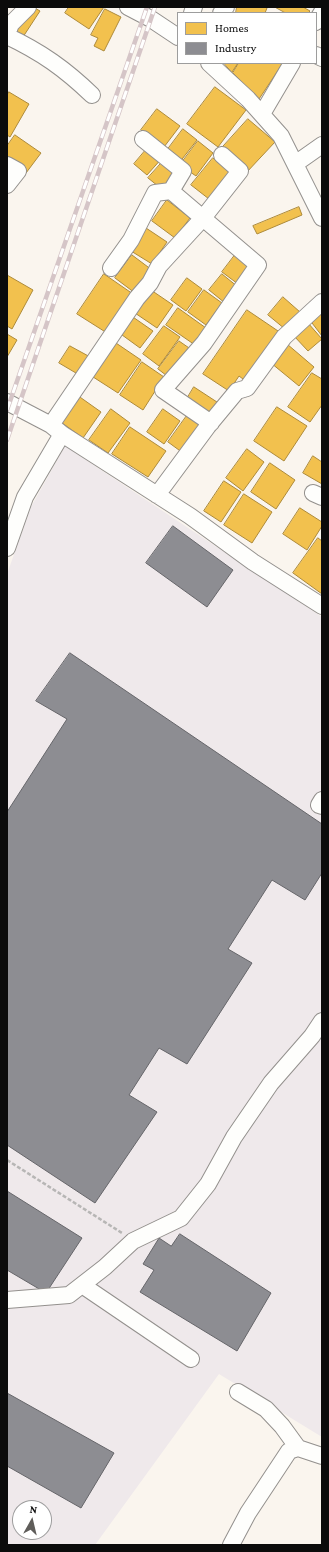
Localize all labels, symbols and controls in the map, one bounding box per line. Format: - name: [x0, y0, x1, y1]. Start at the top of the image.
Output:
- legend: [177, 12, 317, 64]
- text: Homes: [215, 21, 248, 35]
- text: Industry: [215, 41, 256, 55]
- north arrow: [12, 1500, 52, 1540]
- text: N: [29, 1503, 38, 1516]

